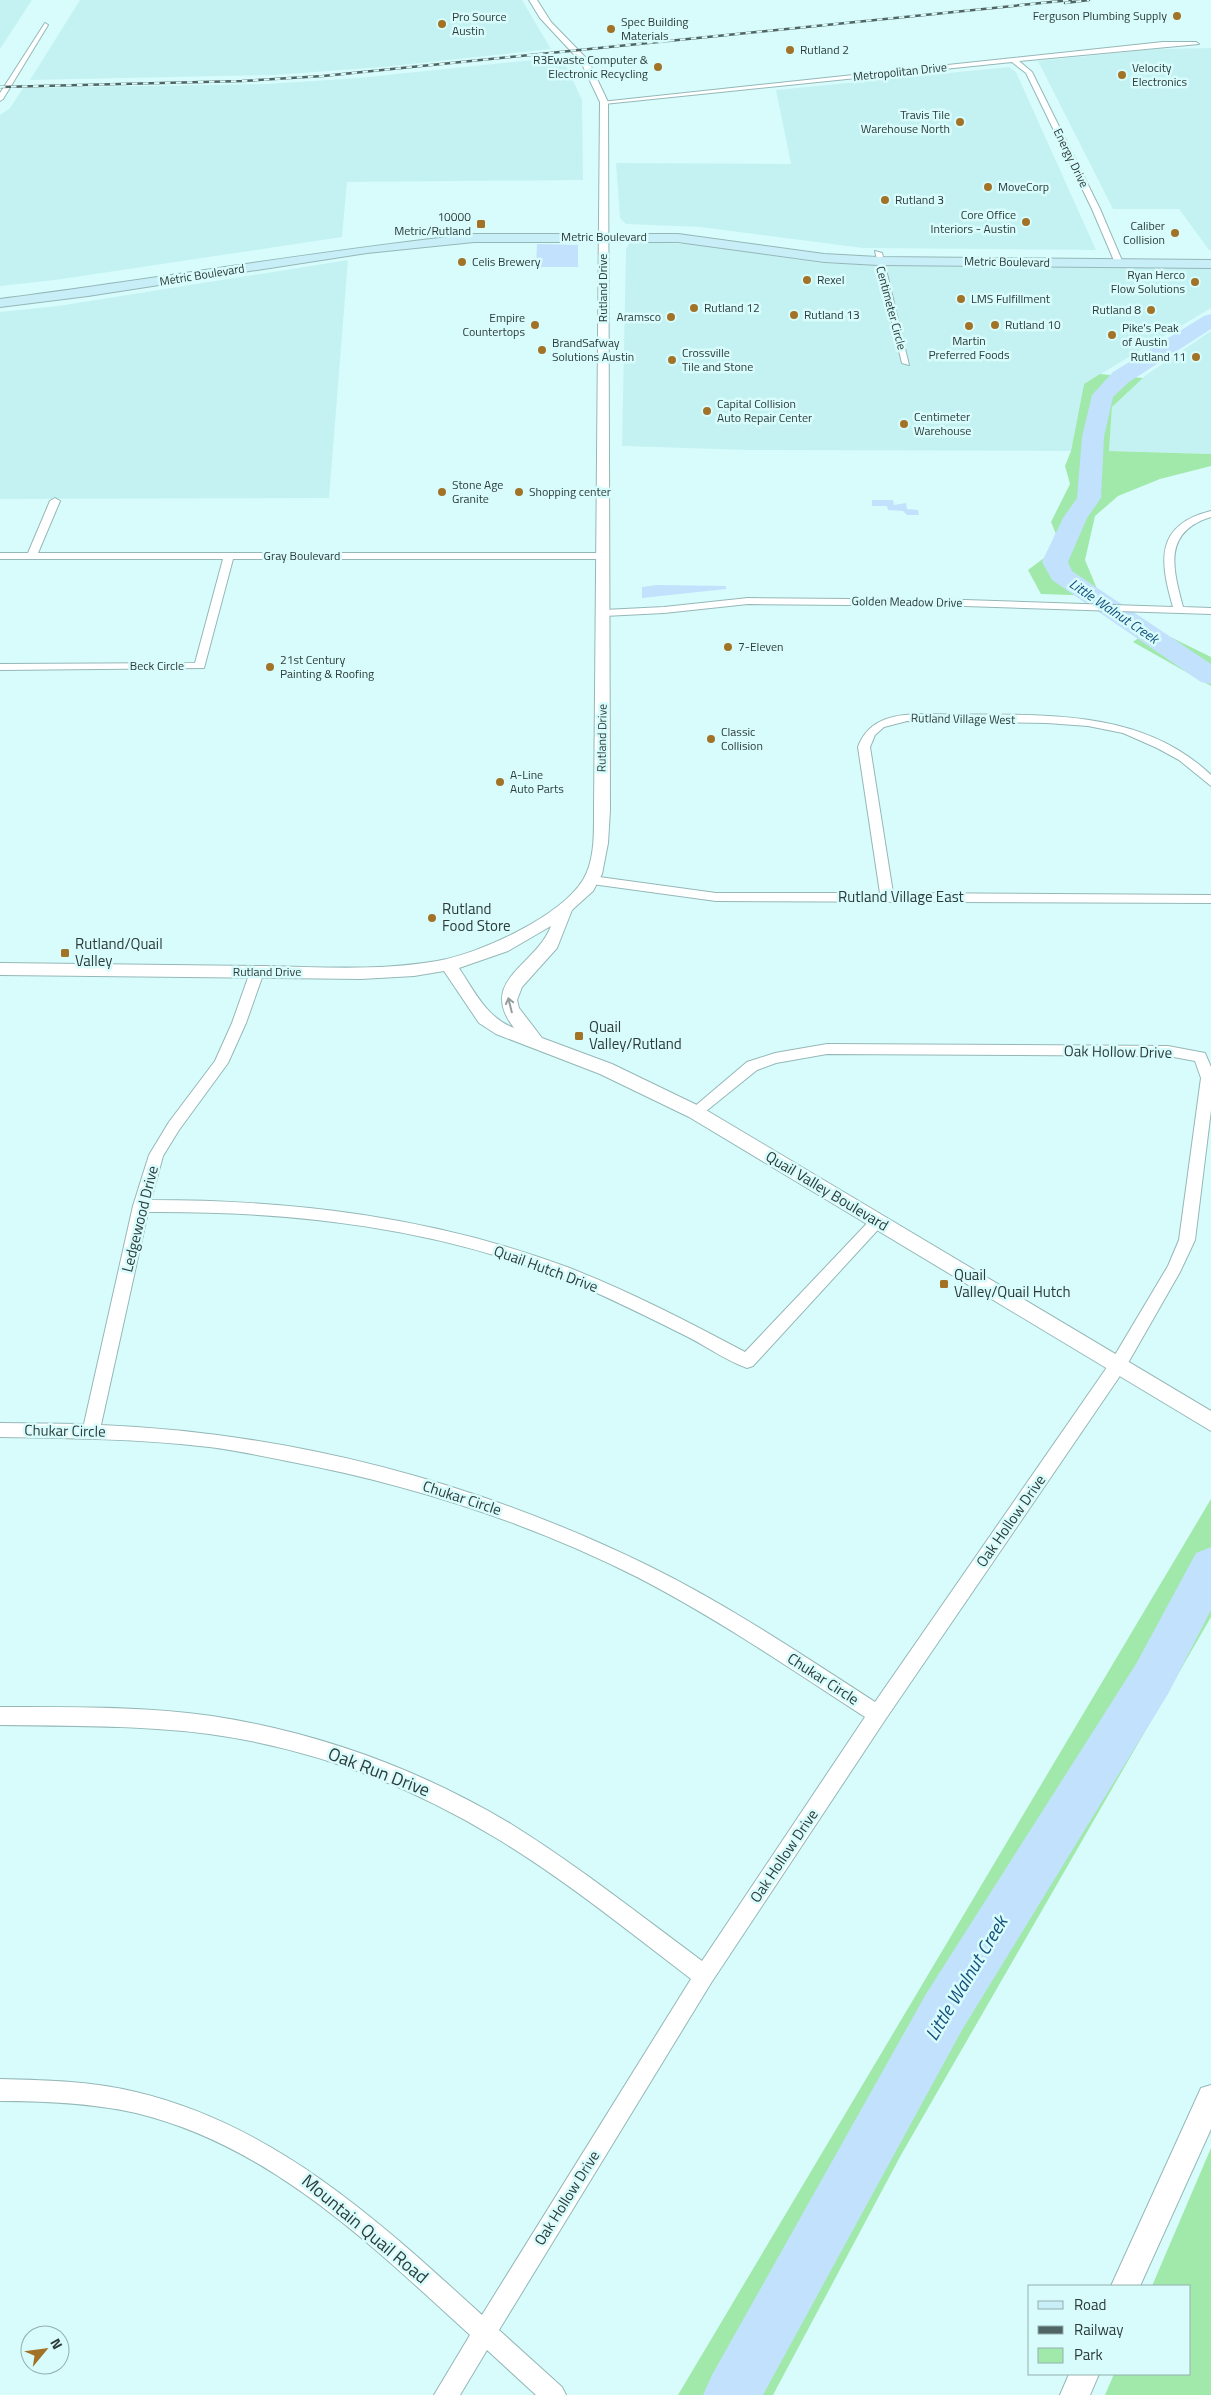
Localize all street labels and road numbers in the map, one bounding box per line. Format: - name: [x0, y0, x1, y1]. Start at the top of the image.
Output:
- street label: Metropolitan Drive: [852, 57, 948, 86]
- street label: Energy Drive: [1049, 125, 1094, 191]
- street label: Metric Boulevard: [561, 227, 647, 246]
- street label: Metric Boulevard: [964, 251, 1050, 272]
- street label: Rutland Drive: [593, 254, 612, 322]
- street label: Metric Boulevard: [158, 258, 246, 291]
- street label: Centimeter Circle: [871, 264, 912, 352]
- street label: Gray Boulevard: [264, 546, 340, 565]
- street label: Golden Meadow Drive: [851, 591, 963, 612]
- street label: Beck Circle: [130, 656, 184, 675]
- street label: Rutland Drive: [591, 704, 612, 772]
- street label: Rutland Village West: [911, 708, 1016, 729]
- street label: Rutland Village East: [838, 885, 965, 908]
- street label: Rutland Drive: [233, 962, 301, 981]
- street label: Oak Hollow Drive: [1064, 1039, 1172, 1064]
- street label: Quail Valley Boulevard: [761, 1145, 893, 1236]
- street label: Ledgewood Drive: [115, 1163, 164, 1275]
- street label: Quail Hutch Drive: [491, 1239, 602, 1298]
- street label: Chukar Circle: [24, 1418, 106, 1443]
- street label: Oak Hollow Drive: [970, 1470, 1051, 1572]
- street label: Chukar Circle: [420, 1474, 504, 1521]
- street label: Chukar Circle: [783, 1647, 864, 1710]
- street label: Oak Run Drive: [324, 1740, 434, 1803]
- street label: Oak Hollow Drive: [744, 1804, 823, 1907]
- street label: Oak Hollow Drive: [528, 2146, 605, 2250]
- street label: Mountain Quail Road: [296, 2167, 435, 2290]

